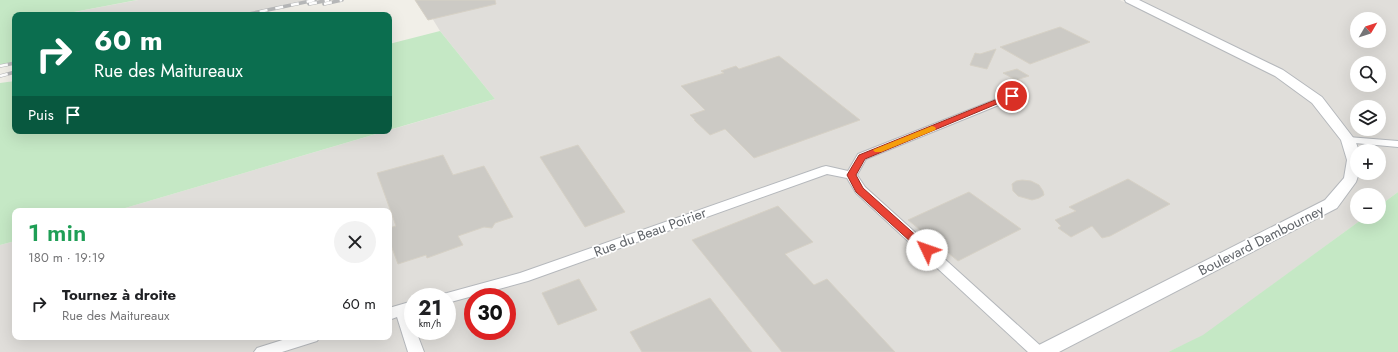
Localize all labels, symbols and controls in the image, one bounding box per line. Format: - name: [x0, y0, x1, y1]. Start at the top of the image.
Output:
- north arrow: [1350, 12, 1386, 48]
- map controls: [1350, 12, 1386, 224]
- text: 60 m: [94, 20, 163, 61]
- icon: right: [28, 28, 80, 80]
- button: search: [1350, 56, 1386, 92]
- text: Rue des Maitureaux: [94, 58, 243, 84]
- pin: [995, 79, 1029, 113]
- icon: arrive: [1001, 85, 1023, 107]
- button: layers: [1350, 100, 1386, 136]
- text: Puis: [28, 104, 54, 126]
- icon: arrive: [62, 104, 84, 126]
- button: +: [1350, 144, 1386, 180]
- button: −: [1350, 188, 1386, 224]
- street label: Boulevard Dambourney: [1195, 199, 1328, 280]
- street label: Rue du Beau Poirier: [591, 202, 709, 262]
- text: 1 min: [28, 215, 86, 250]
- button: close: [334, 221, 376, 263]
- position arrow: [906, 229, 948, 271]
- text: 180 m · 19:19: [28, 248, 105, 267]
- text: Tournez à droite: [62, 284, 176, 306]
- speed limit sign: 30: [464, 288, 516, 340]
- icon: right: [28, 293, 50, 315]
- text: 60 m: [342, 293, 376, 315]
- text: 21: [418, 294, 442, 323]
- text: Rue des Maitureaux: [62, 306, 170, 325]
- text: km/h: [419, 316, 441, 331]

